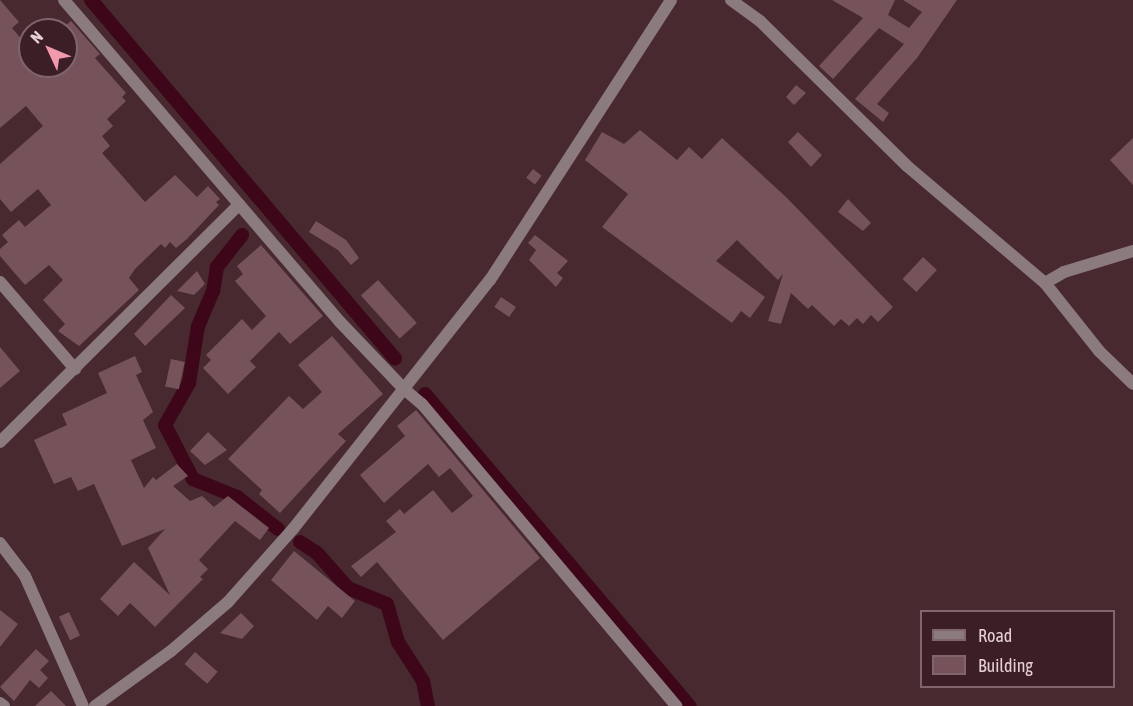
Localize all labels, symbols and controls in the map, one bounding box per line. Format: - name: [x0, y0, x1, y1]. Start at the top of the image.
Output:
- north arrow: [18, 18, 78, 78]
- text: N: [27, 27, 46, 47]
- legend: [920, 610, 1115, 688]
- text: Road: [978, 625, 1012, 646]
- text: Building: [978, 655, 1033, 676]

